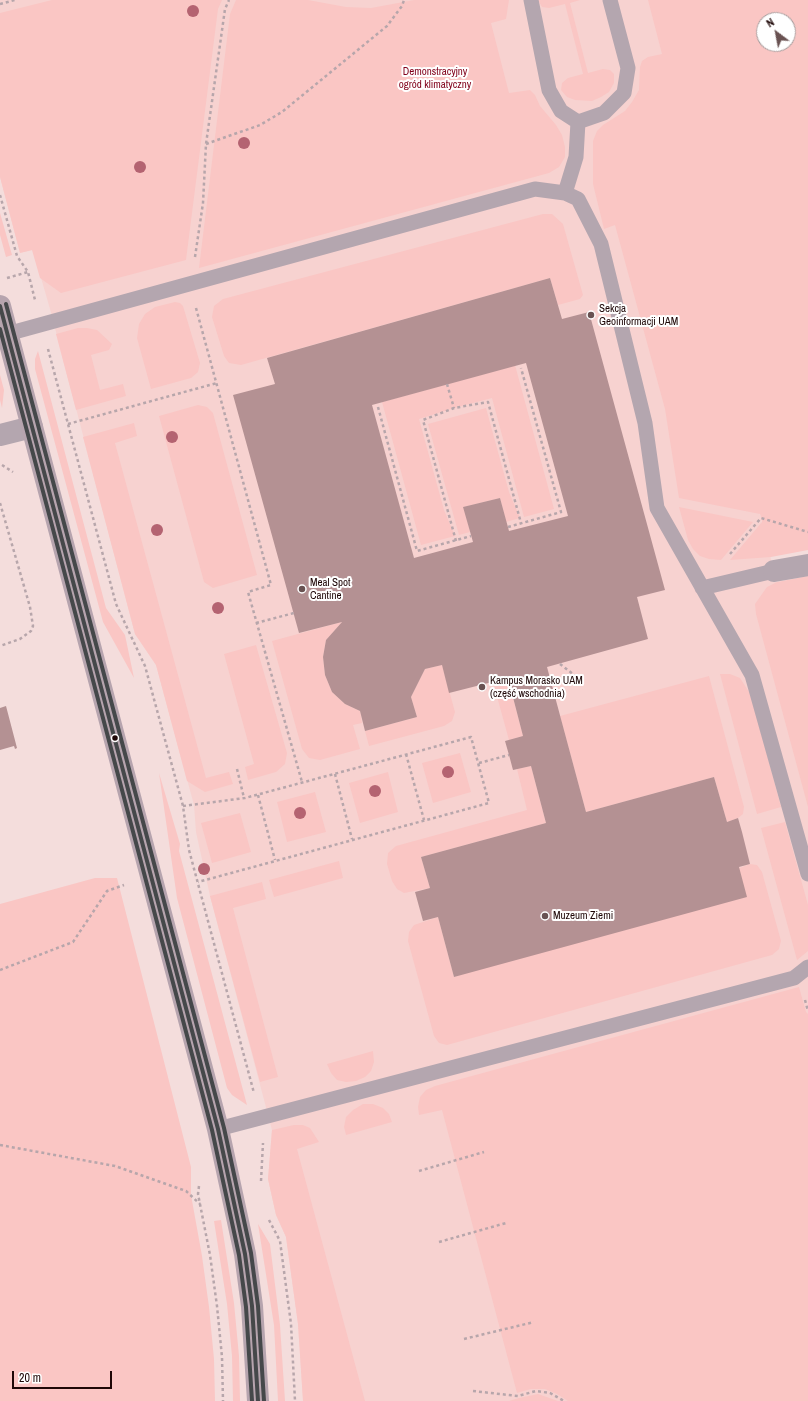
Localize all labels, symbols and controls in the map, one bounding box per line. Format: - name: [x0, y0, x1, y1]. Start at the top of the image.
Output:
- north arrow: [756, 12, 796, 52]
- text: N: [764, 15, 777, 30]
- park label: Demonstracyjny ogród klimatyczny: [399, 65, 471, 91]
- place label: Sekcja Geoinformacji UAM: [599, 302, 678, 328]
- marker: Sekcja Geoinformacji UAM: [586, 310, 596, 320]
- place label: Meal Spot Cantine: [310, 576, 351, 602]
- marker: Meal Spot Cantine: [297, 584, 307, 594]
- place label: Kampus Morasko UAM (część wschodnia): [490, 674, 583, 700]
- marker: Kampus Morasko UAM (część wschodnia): [477, 682, 487, 692]
- unlabelled marker: [110, 733, 120, 743]
- place label: Muzeum Ziemi: [553, 909, 613, 923]
- marker: Muzeum Ziemi: [540, 911, 550, 921]
- scale bar: [14, 1363, 114, 1389]
- text: 20 m: [19, 1370, 41, 1386]

